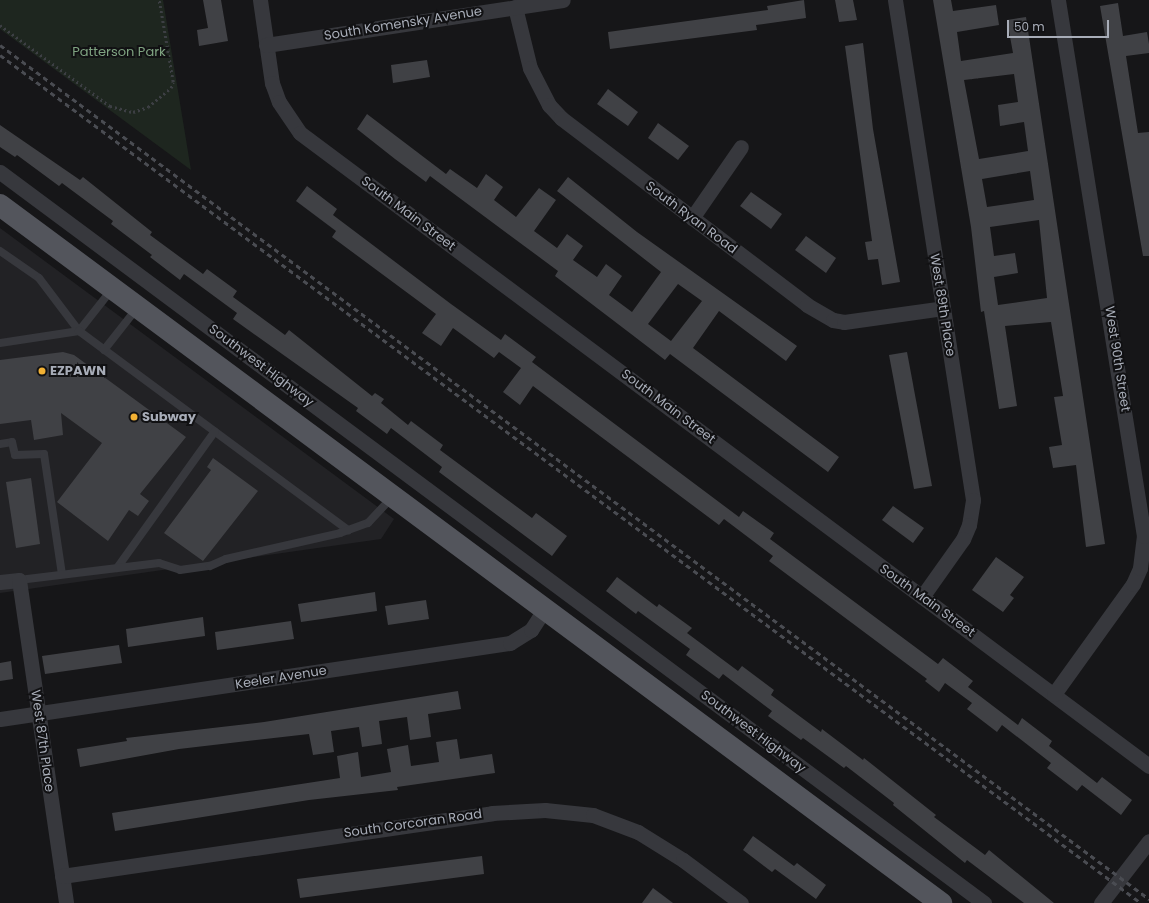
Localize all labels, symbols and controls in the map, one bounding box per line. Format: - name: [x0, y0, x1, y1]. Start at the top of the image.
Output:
- street label: South Komensky Avenue: [323, 4, 483, 44]
- scale bar: [1009, 12, 1111, 38]
- text: 50 m: [1014, 18, 1045, 35]
- park label: Patterson Park: [72, 44, 166, 60]
- street label: South Main Street: [358, 174, 458, 254]
- street label: South Ryan Road: [642, 179, 740, 257]
- street label: West 89th Place: [926, 252, 958, 358]
- street label: West 90th Street: [1101, 305, 1133, 413]
- street label: Southwest Highway: [206, 322, 316, 410]
- place label: EZPAWN: [50, 363, 106, 379]
- marker: EZPAWN: [37, 366, 47, 376]
- street label: South Main Street: [618, 367, 718, 447]
- place label: Subway: [142, 409, 196, 425]
- marker: Subway: [129, 412, 139, 422]
- street label: South Main Street: [876, 561, 978, 641]
- street label: Keeler Avenue: [234, 663, 328, 693]
- street label: Southwest Highway: [698, 688, 808, 776]
- street label: West 87th Place: [27, 689, 57, 793]
- street label: South Corcoran Road: [343, 807, 483, 841]

